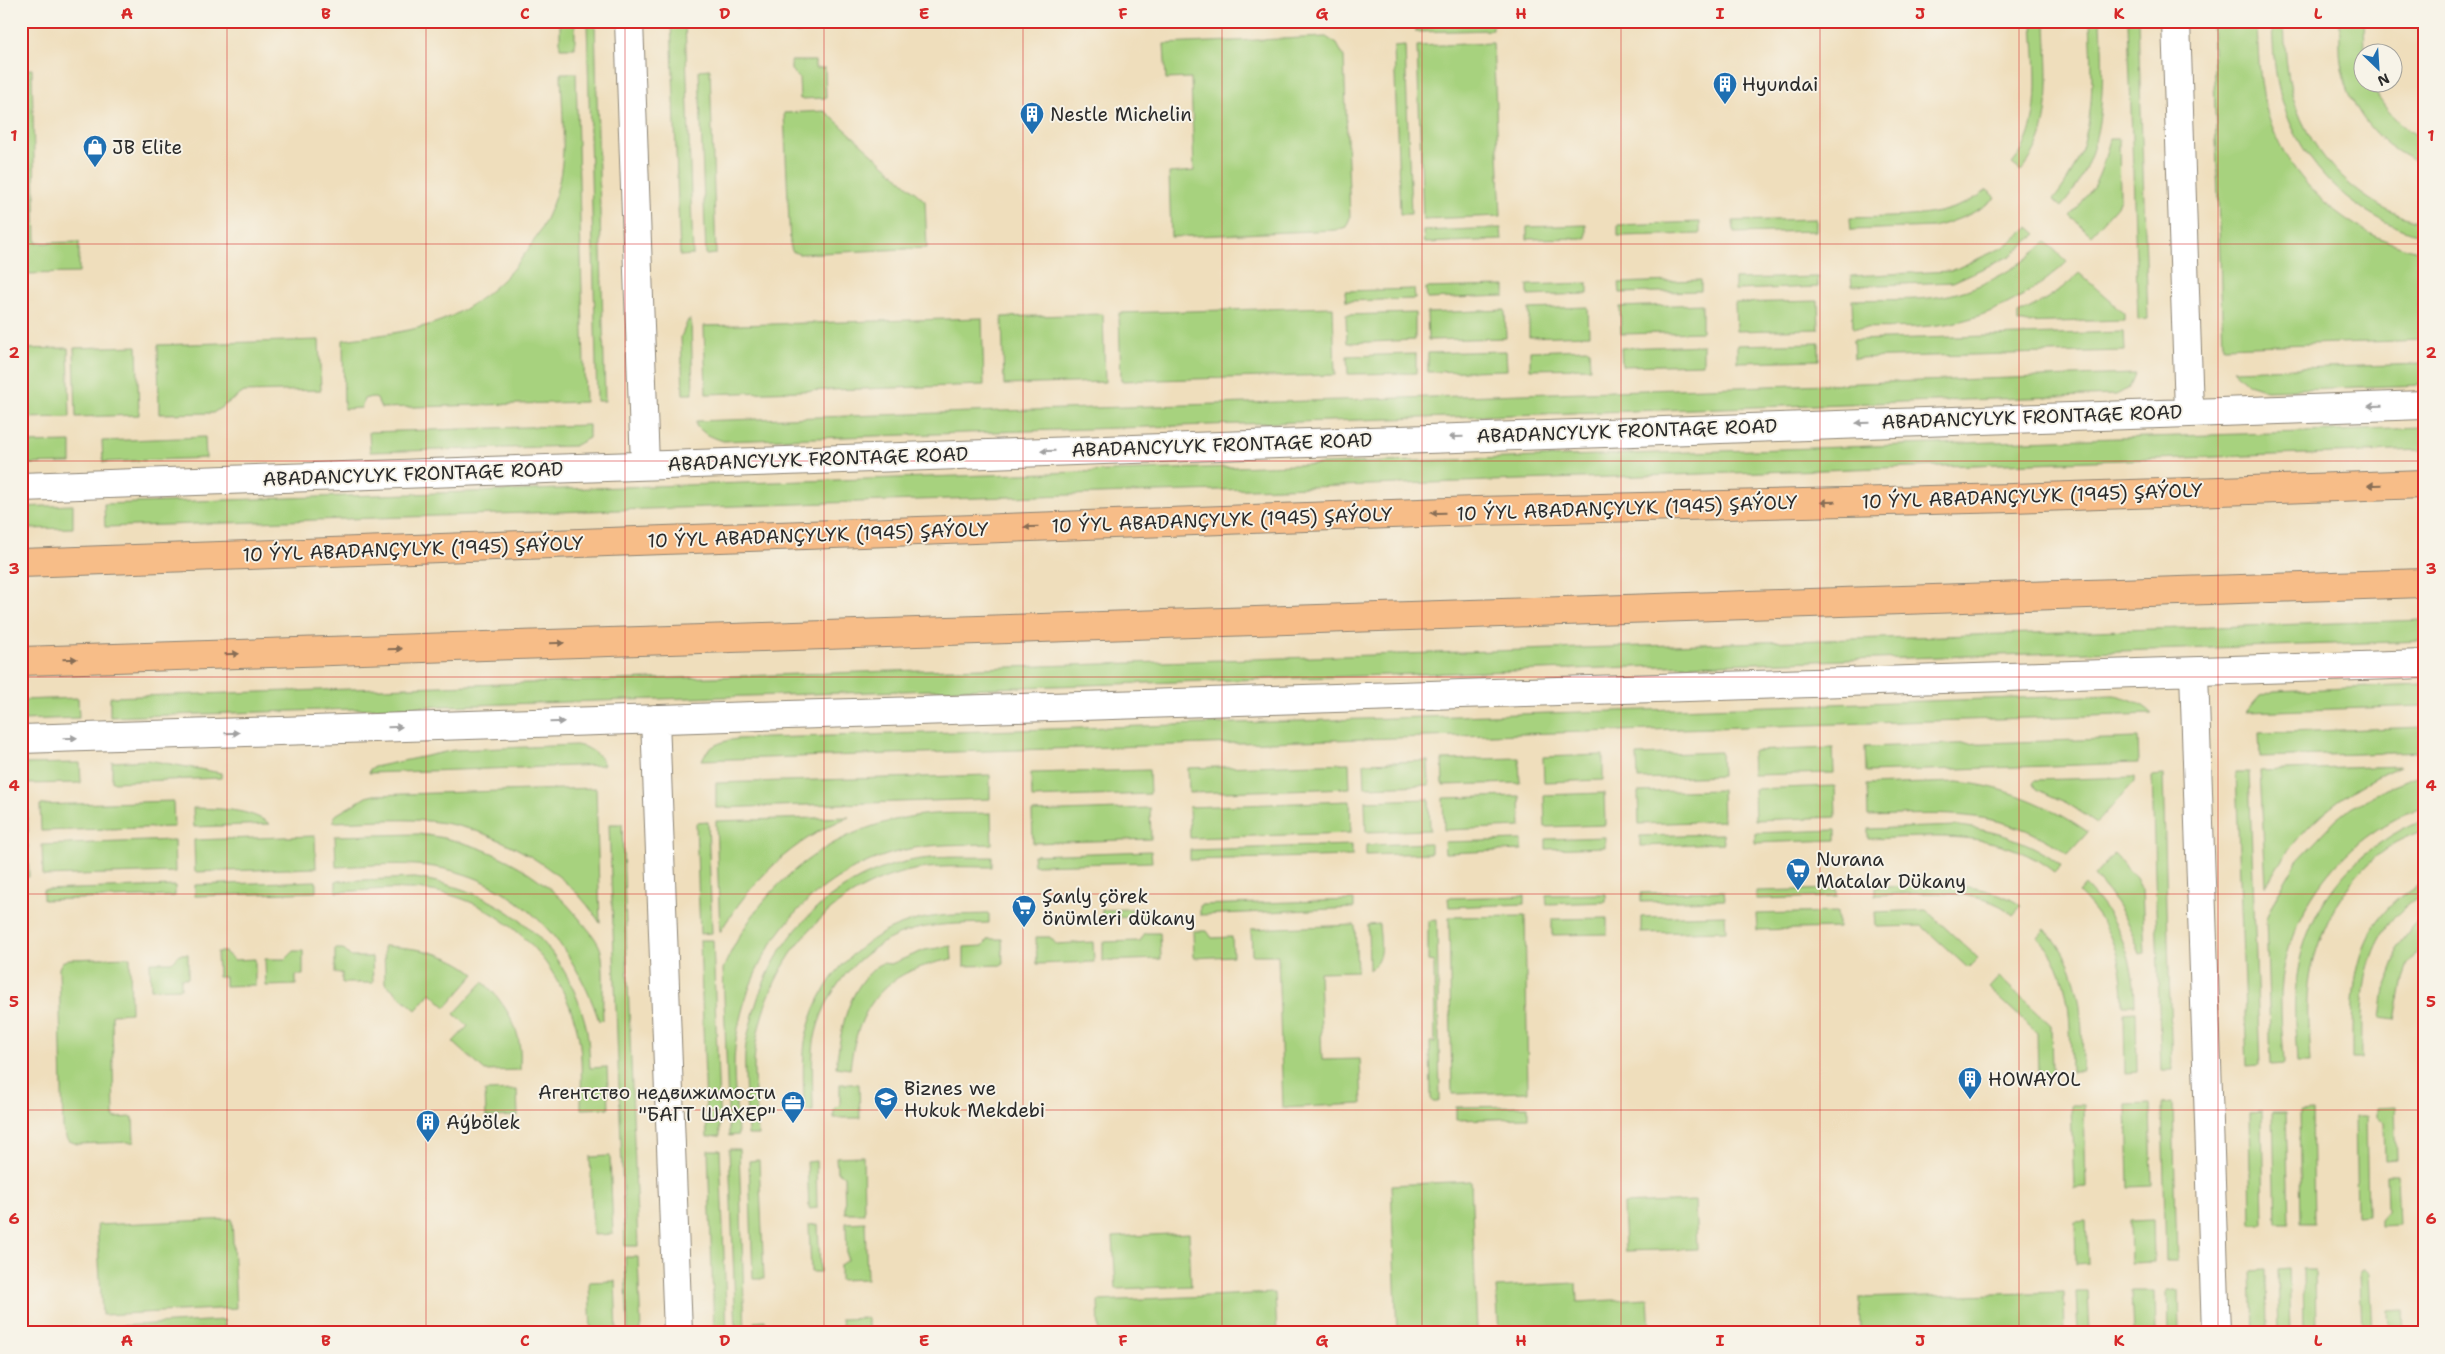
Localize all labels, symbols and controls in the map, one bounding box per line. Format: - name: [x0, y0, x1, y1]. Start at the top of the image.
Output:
- text: A: [121, 3, 133, 24]
- text: B: [321, 3, 331, 24]
- text: C: [520, 3, 530, 24]
- text: D: [719, 3, 731, 24]
- text: E: [919, 3, 929, 24]
- text: F: [1118, 3, 1128, 24]
- text: G: [1316, 3, 1329, 24]
- text: H: [1515, 3, 1527, 24]
- text: I: [1716, 3, 1725, 24]
- text: J: [1915, 3, 1925, 24]
- text: K: [2114, 3, 2125, 24]
- text: L: [2314, 3, 2323, 24]
- north arrow: [2352, 42, 2402, 92]
- text: N: [2375, 69, 2392, 90]
- building icon: Hyundai: [1712, 71, 1738, 105]
- place label: Hyundai: [1742, 72, 1818, 97]
- building icon: Nestle Michelin: [1019, 101, 1045, 135]
- place label: Nestle Michelin: [1050, 102, 1192, 127]
- text: 1: [10, 125, 18, 146]
- text: 1: [2427, 125, 2435, 146]
- shop icon: JB Elite: [82, 134, 108, 168]
- place label: JB Elite: [112, 135, 182, 160]
- text: 2: [8, 342, 20, 363]
- text: 2: [2425, 342, 2437, 363]
- street label: ABADANCYLYK FRONTAGE ROAD: [1881, 399, 2183, 435]
- one-way arrow: [2367, 402, 2383, 410]
- street label: ABADANCYLYK FRONTAGE ROAD: [1476, 413, 1778, 449]
- one-way arrow: [1855, 419, 1871, 427]
- street label: ABADANCYLYK FRONTAGE ROAD: [1071, 427, 1373, 463]
- one-way arrow: [1447, 433, 1463, 441]
- street label: ABADANCYLYK FRONTAGE ROAD: [667, 441, 969, 477]
- one-way arrow: [1040, 448, 1056, 456]
- street label: ABADANCYLYK FRONTAGE ROAD: [262, 456, 564, 492]
- street label: 10 ÝYL ABADANÇYLYK (1945) ŞAÝOLY: [1861, 477, 2203, 514]
- one-way arrow: [2367, 482, 2383, 490]
- street label: 10 ÝYL ABADANÇYLYK (1945) ŞAÝOLY: [1456, 489, 1798, 526]
- one-way arrow: [1820, 499, 1836, 507]
- street label: 10 ÝYL ABADANÇYLYK (1945) ŞAÝOLY: [1051, 501, 1393, 538]
- one-way arrow: [1430, 509, 1446, 517]
- street label: 10 ÝYL ABADANÇYLYK (1945) ŞAÝOLY: [647, 516, 989, 553]
- one-way arrow: [1022, 523, 1038, 531]
- street label: 10 ÝYL ABADANÇYLYK (1945) ŞAÝOLY: [242, 530, 584, 567]
- text: 3: [8, 558, 20, 579]
- text: 3: [2425, 558, 2437, 579]
- one-way arrow: [549, 639, 565, 647]
- one-way arrow: [387, 644, 403, 652]
- one-way arrow: [225, 650, 241, 658]
- one-way arrow: [62, 655, 78, 663]
- one-way arrow: [549, 717, 565, 725]
- one-way arrow: [387, 723, 403, 731]
- one-way arrow: [225, 728, 241, 736]
- one-way arrow: [62, 734, 78, 742]
- text: 4: [8, 775, 20, 796]
- text: 4: [2425, 775, 2437, 796]
- place label: Nurana Matalar Dükany: [1816, 847, 1966, 894]
- supermarket icon: Nurana Matalar Dükany: [1785, 857, 1811, 891]
- place label: Şanly çörek önümleri dükany: [1042, 884, 1195, 931]
- supermarket icon: Şanly çörek önümleri dükany: [1011, 894, 1037, 928]
- text: 5: [9, 991, 19, 1012]
- text: 5: [2426, 991, 2436, 1012]
- building icon: HOWAYOL: [1957, 1066, 1983, 1100]
- place label: HOWAYOL: [1988, 1067, 2081, 1092]
- place label: Biznes we Hukuk Mekdebi: [904, 1076, 1045, 1123]
- place label: Агентство недвижимости "БАГТ ШАХЕР": [538, 1080, 776, 1127]
- school or university icon: Biznes we Hukuk Mekdebi: [873, 1086, 899, 1120]
- office icon: Агентство недвижимости "БАГТ ШАХЕР": [780, 1090, 806, 1124]
- building icon: Aýbölek: [415, 1109, 441, 1143]
- place label: Aýbölek: [446, 1110, 520, 1135]
- text: 6: [8, 1208, 20, 1229]
- text: 6: [2425, 1208, 2437, 1229]
- text: A: [121, 1330, 133, 1351]
- text: B: [321, 1330, 331, 1351]
- text: C: [520, 1330, 530, 1351]
- text: D: [719, 1330, 731, 1351]
- text: E: [919, 1330, 929, 1351]
- text: F: [1118, 1330, 1128, 1351]
- text: G: [1316, 1330, 1329, 1351]
- text: H: [1515, 1330, 1527, 1351]
- text: I: [1716, 1330, 1725, 1351]
- text: J: [1915, 1330, 1925, 1351]
- text: K: [2114, 1330, 2125, 1351]
- text: L: [2314, 1330, 2323, 1351]

